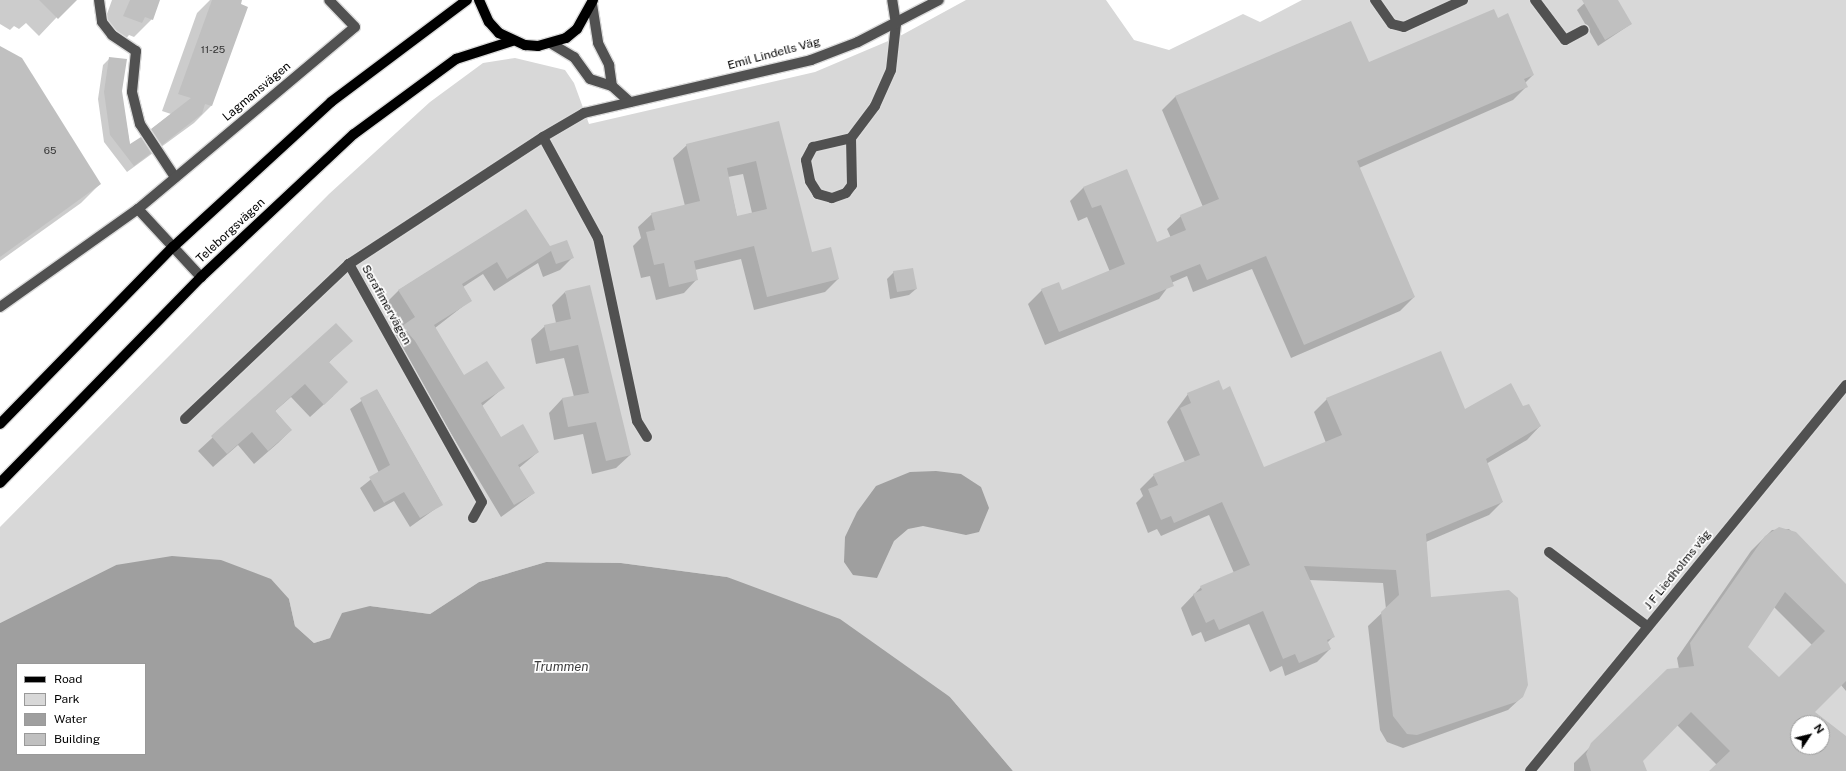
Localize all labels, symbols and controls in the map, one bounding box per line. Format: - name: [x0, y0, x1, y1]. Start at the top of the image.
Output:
- street label: Emil Lindells Väg: [726, 35, 822, 73]
- house number: 11-25: [201, 44, 225, 56]
- street label: Lagmansvägen: [220, 59, 294, 125]
- house number: 65: [44, 145, 56, 157]
- street label: Teleborgsvägen: [194, 196, 268, 266]
- street label: Serafimervägen: [358, 263, 414, 347]
- street label: J F Liedholms väg: [1642, 527, 1714, 613]
- water label: Trummen: [533, 659, 589, 675]
- legend: [16, 663, 146, 755]
- text: Road: [54, 672, 82, 686]
- text: Park: [54, 692, 80, 706]
- text: Water: [54, 712, 87, 726]
- north arrow: [1790, 715, 1830, 755]
- text: N: [1812, 722, 1826, 736]
- text: Building: [54, 732, 100, 746]

